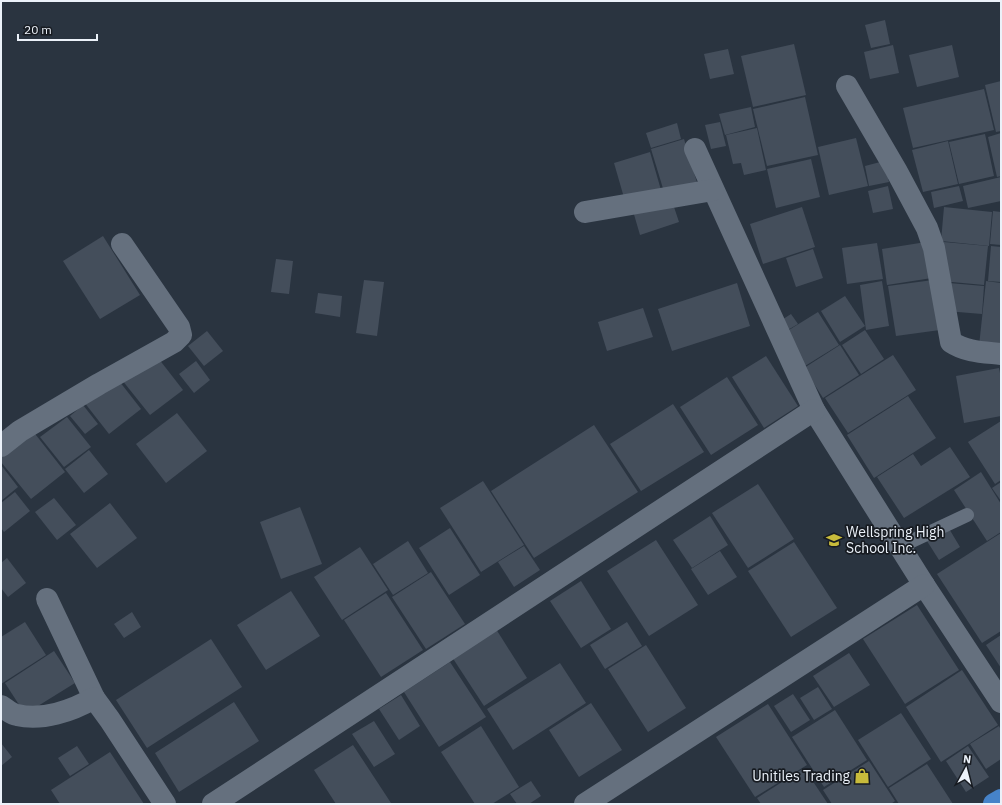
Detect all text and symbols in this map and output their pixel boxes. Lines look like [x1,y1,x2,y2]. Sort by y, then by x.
scale bar [18,16,97,42]
text: 20 m [24,22,52,37]
place label: Wellspring High School Inc. [846,523,944,557]
school or university icon: Wellspring High School Inc. [825,531,843,549]
north arrow [946,749,986,789]
text: N [962,752,972,767]
place label: Unitiles Trading [752,767,851,785]
shop icon: Unitiles Trading [853,767,871,785]

